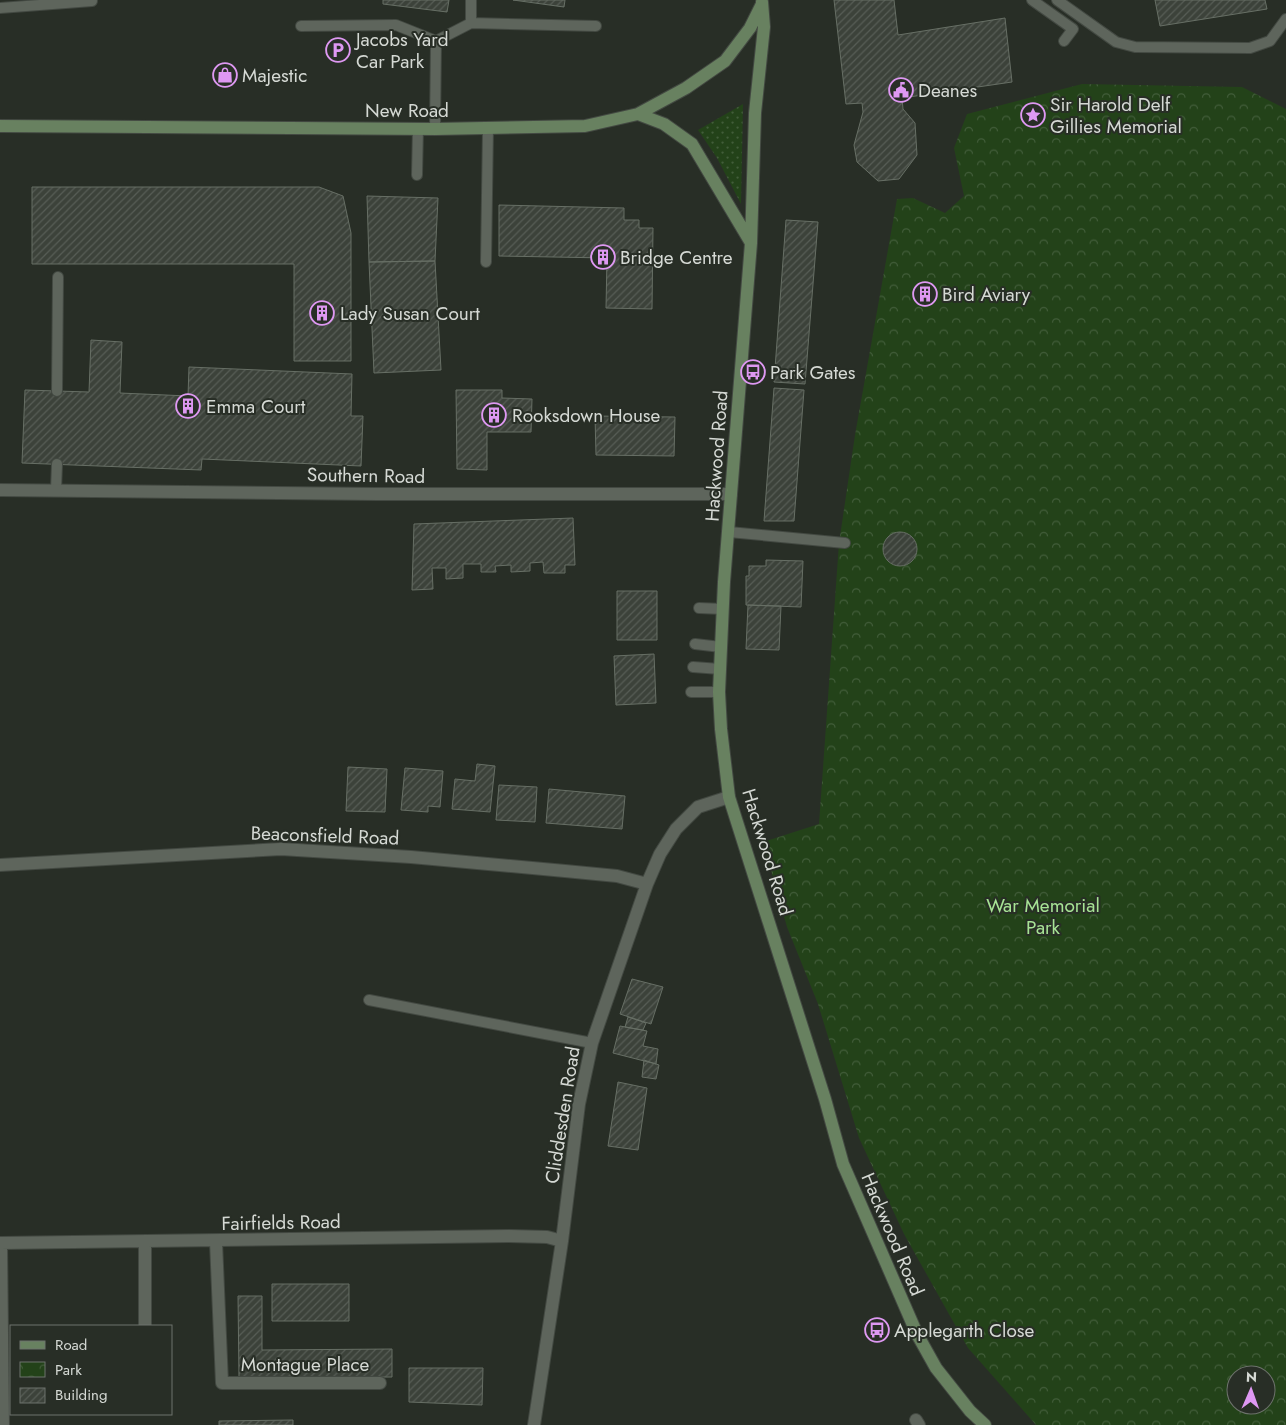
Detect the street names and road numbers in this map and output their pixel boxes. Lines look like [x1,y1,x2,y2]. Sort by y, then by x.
street label: New Road [365,97,449,124]
street label: Hackwood Road [698,390,735,522]
street label: Southern Road [307,461,425,490]
street label: Hackwood Road [735,785,800,919]
street label: Beaconsfield Road [250,819,400,852]
street label: Cliddesden Road [538,1044,587,1186]
street label: Hackwood Road [854,1168,931,1300]
street label: Fairfields Road [221,1208,341,1237]
street label: Montague Place [241,1351,369,1378]

